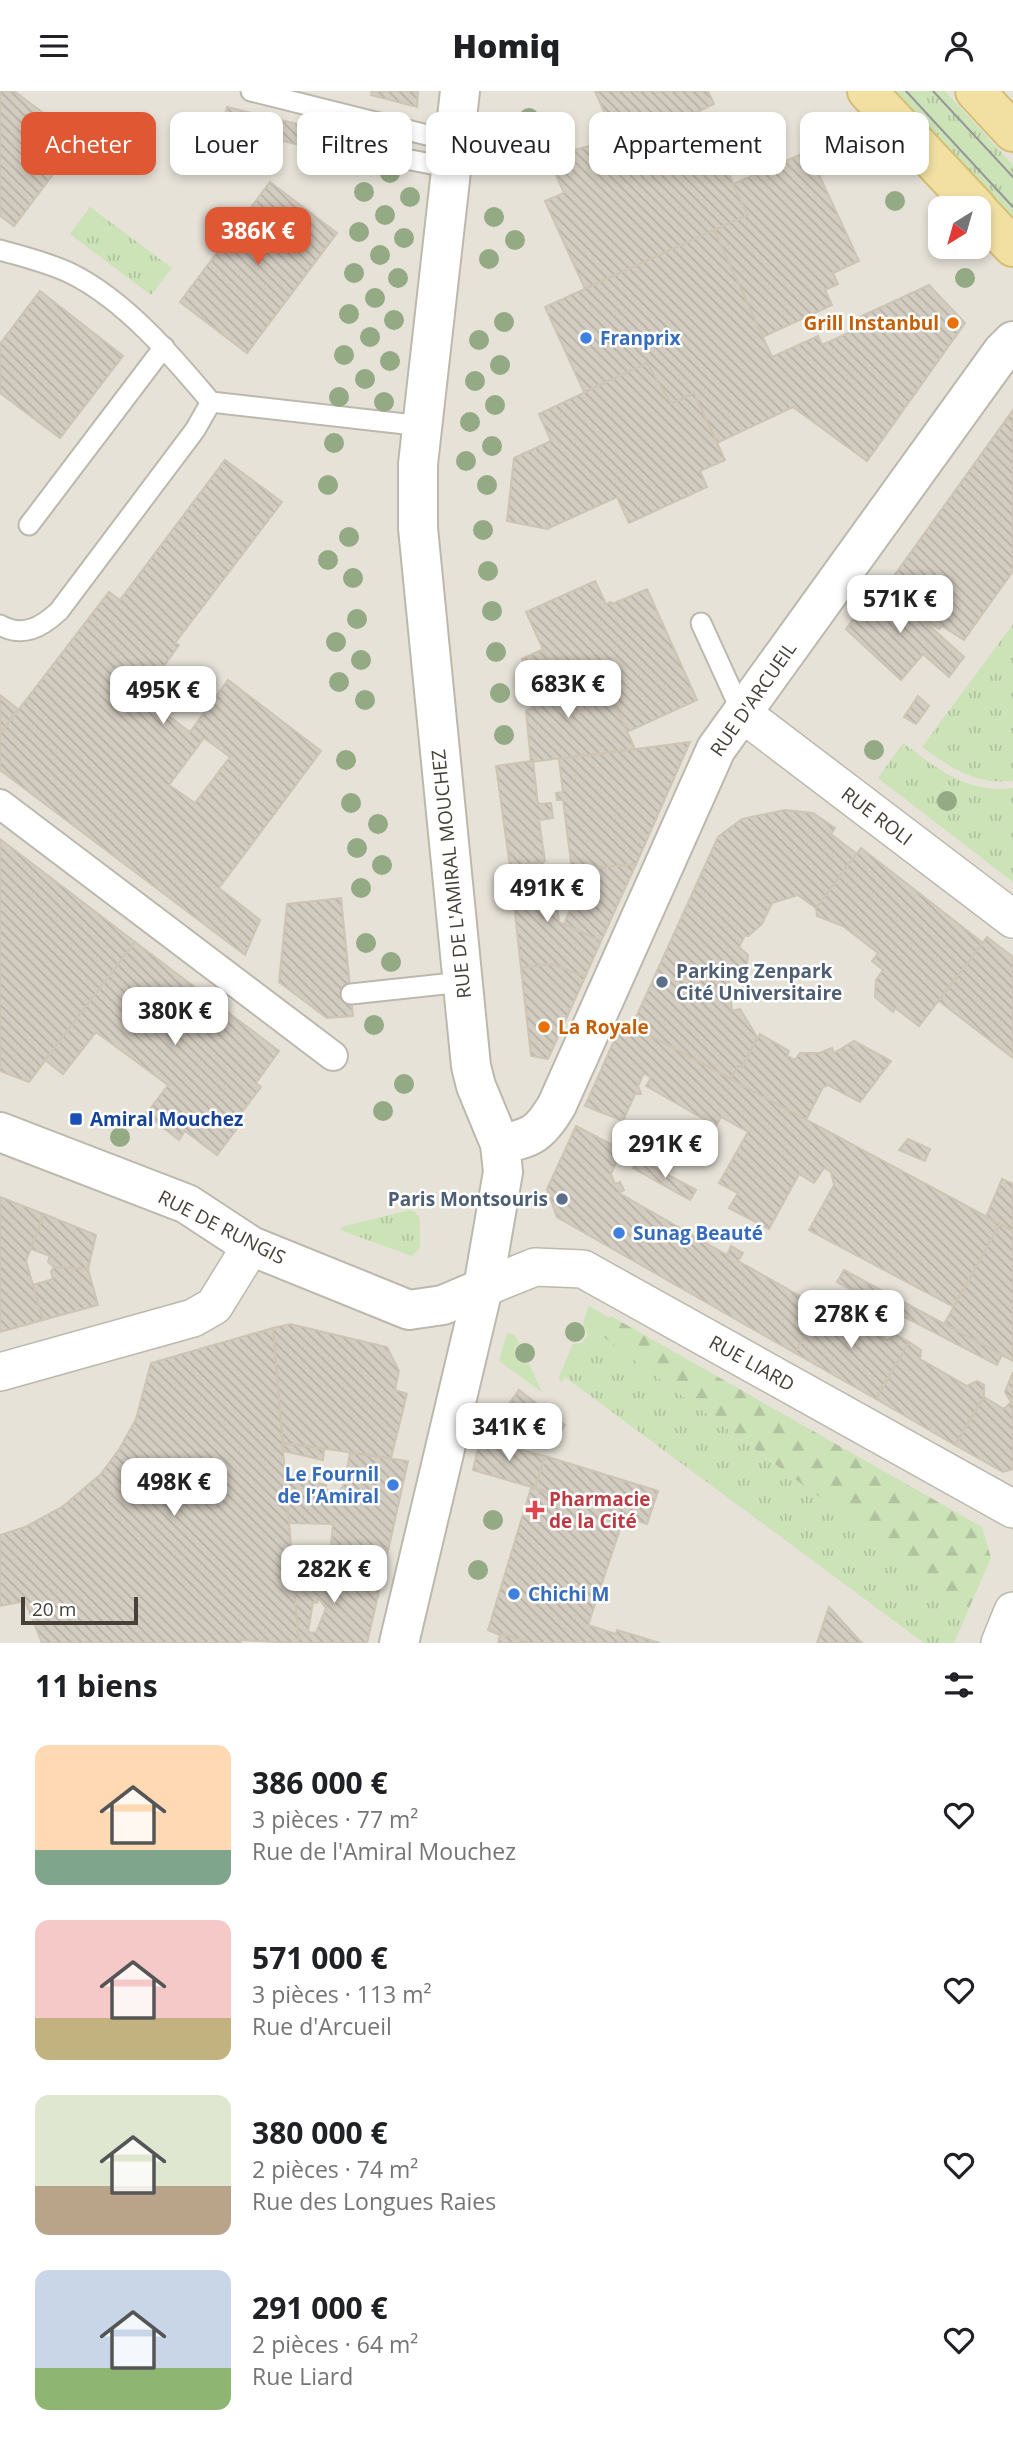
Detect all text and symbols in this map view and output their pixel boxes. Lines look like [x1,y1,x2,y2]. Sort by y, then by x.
text: Homiq [453,24,560,67]
icon: menu [35,27,73,65]
icon: person [940,27,978,65]
chip: Acheter [21,112,156,175]
chip: Louer [170,112,283,175]
chip: Filtres [297,112,412,175]
chip: Nouveau [426,112,575,175]
chip: Appartement [589,112,786,175]
chip: Maison [800,112,929,175]
north arrow [928,196,990,259]
map controls [928,196,991,259]
pin: 386K € [201,207,315,267]
text: 386K € [221,214,295,246]
place label: Grill Instanbul [804,310,939,336]
marker: Grill Instanbul [945,315,961,331]
place label: Franprix [600,325,680,351]
marker: Franprix [578,330,594,346]
pin: 571K € [843,575,957,635]
text: 571K € [863,582,937,614]
street label: RUE D'ARCUEIL [704,636,802,761]
pin: 683K € [511,661,625,720]
pin: 495K € [106,667,220,726]
text: 683K € [531,667,605,699]
text: 495K € [126,673,200,705]
street label: RUE DE L'AMIRAL MOUCHEZ [425,748,477,1000]
street label: RUE ROLI [836,781,918,851]
pin: 491K € [490,865,604,924]
text: 491K € [510,871,584,903]
place label: Parking Zenpark Cité Universitaire [676,958,842,1006]
marker: Parking Zenpark Cité Universitaire [654,974,670,990]
pin: 380K € [118,988,232,1047]
text: 380K € [138,994,212,1026]
place label: La Royale [558,1014,649,1040]
marker: La Royale [536,1019,552,1035]
place label: Amiral Mouchez [90,1106,243,1132]
marker: Amiral Mouchez [68,1111,84,1127]
pin: 291K € [608,1121,722,1180]
text: 291K € [628,1127,702,1159]
street label: RUE DE RUNGIS [154,1184,290,1270]
place label: Paris Montsouris [388,1186,548,1212]
marker: Paris Montsouris [554,1191,570,1207]
place label: Sunag Beauté [633,1220,763,1246]
marker: Sunag Beauté [611,1225,627,1241]
pin: 278K € [794,1291,908,1350]
text: 278K € [814,1297,888,1329]
street label: RUE LIARD [705,1329,799,1397]
pin: 341K € [452,1403,566,1463]
text: 341K € [472,1410,546,1442]
pin: 498K € [117,1459,231,1518]
place label: Le Fournil de l’Amiral [277,1461,379,1509]
text: 498K € [137,1465,211,1497]
marker: Le Fournil de l’Amiral [385,1477,401,1493]
place label: Pharmacie de la Cité [549,1486,650,1534]
marker: Pharmacie de la Cité [527,1502,543,1518]
pin: 282K € [277,1545,391,1605]
text: 282K € [297,1552,371,1584]
place label: Chichi M [528,1581,609,1607]
marker: Chichi M [506,1586,522,1602]
scale bar [21,1594,138,1626]
text: 20 m [32,1596,76,1622]
text: 11 biens [35,1665,158,1706]
icon: filters [940,1666,978,1704]
text: 386 000 € [252,1762,388,1803]
icon: home [91,1773,175,1857]
icon: heart [940,1796,978,1834]
text: 3 pièces · 77 m² [252,1803,418,1835]
text: Rue de l'Amiral Mouchez [252,1835,516,1867]
text: 571 000 € [252,1937,388,1978]
icon: home [91,1948,175,2032]
icon: heart [940,1971,978,2009]
text: 3 pièces · 113 m² [252,1978,432,2010]
text: Rue d'Arcueil [252,2010,392,2042]
text: 380 000 € [252,2112,388,2153]
icon: home [91,2123,175,2207]
icon: heart [940,2146,978,2184]
text: 2 pièces · 74 m² [252,2153,418,2185]
text: Rue des Longues Raies [252,2185,496,2217]
text: 291 000 € [252,2287,388,2328]
icon: home [91,2298,175,2382]
icon: heart [940,2321,978,2359]
text: 2 pièces · 64 m² [252,2328,418,2360]
text: Rue Liard [252,2360,353,2392]

